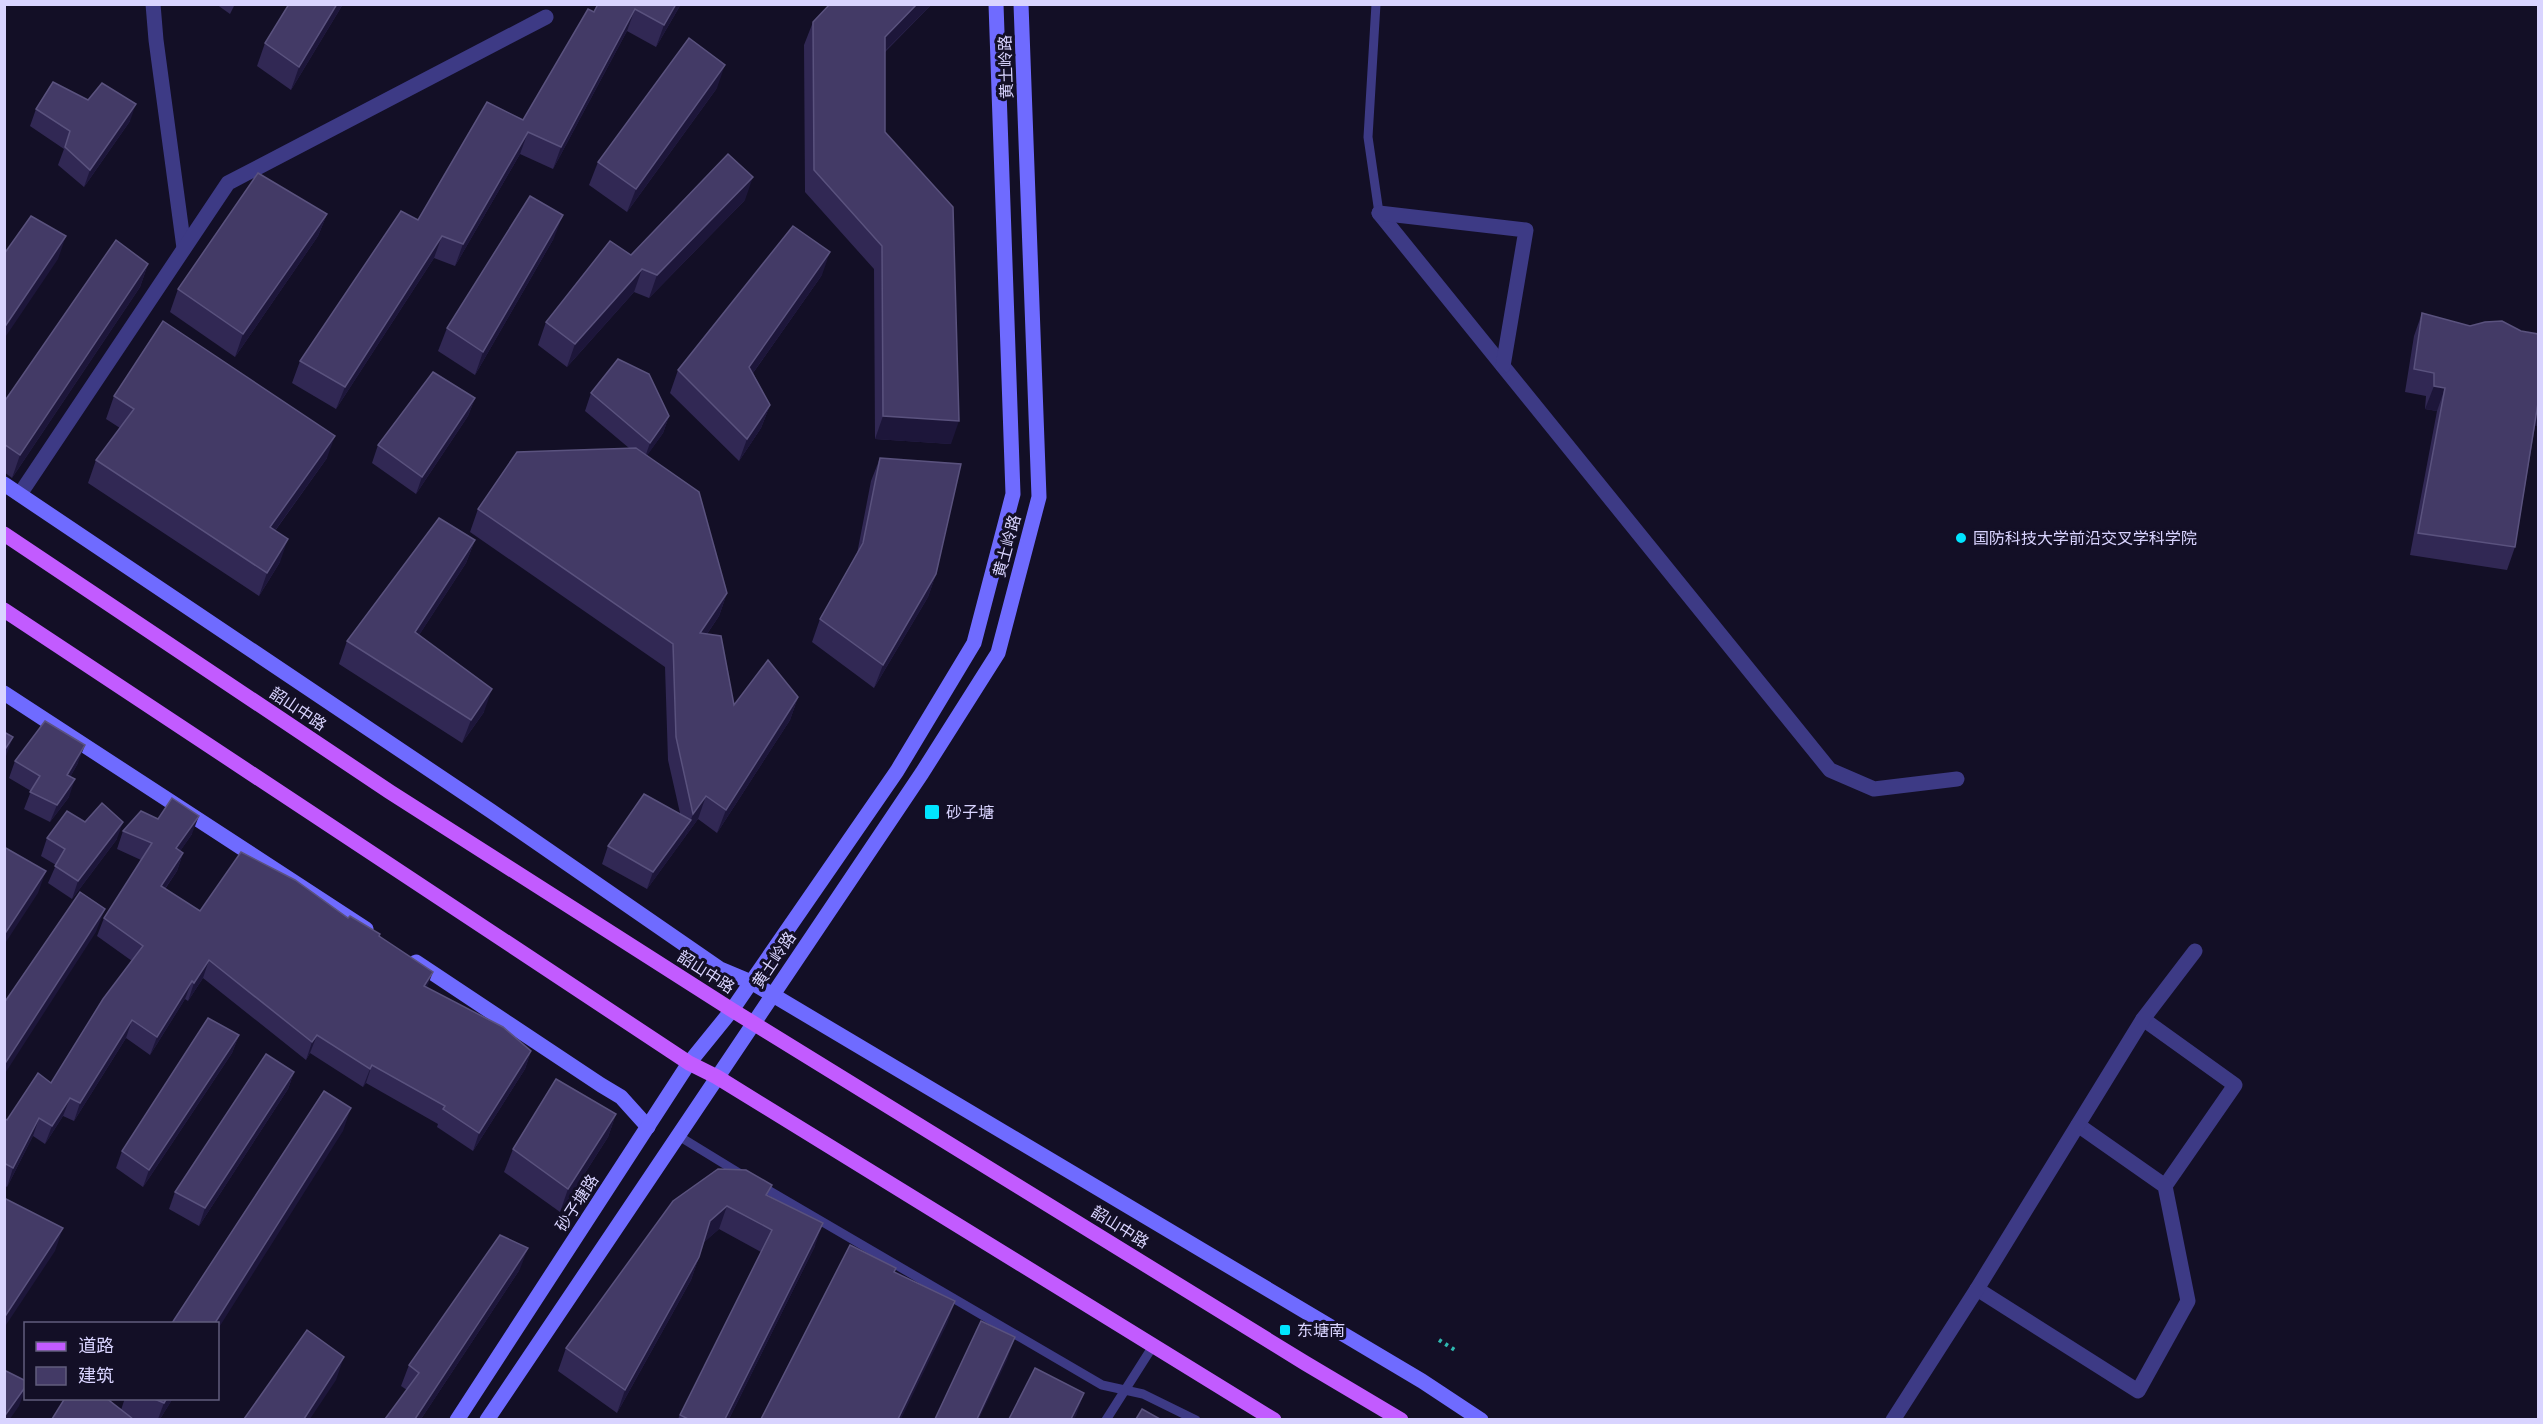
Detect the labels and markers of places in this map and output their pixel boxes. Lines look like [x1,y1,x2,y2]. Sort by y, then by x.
place label: 国防科技大学前沿交叉学科学院 [1973,529,2197,548]
marker: 国防科技大学前沿交叉学科学院 [1954,531,1968,545]
marker: 砂子塘 [923,803,941,821]
place label: 砂子塘 [946,803,994,822]
place label: 东塘南 [1297,1321,1345,1340]
marker: 东塘南 [1278,1323,1292,1337]

